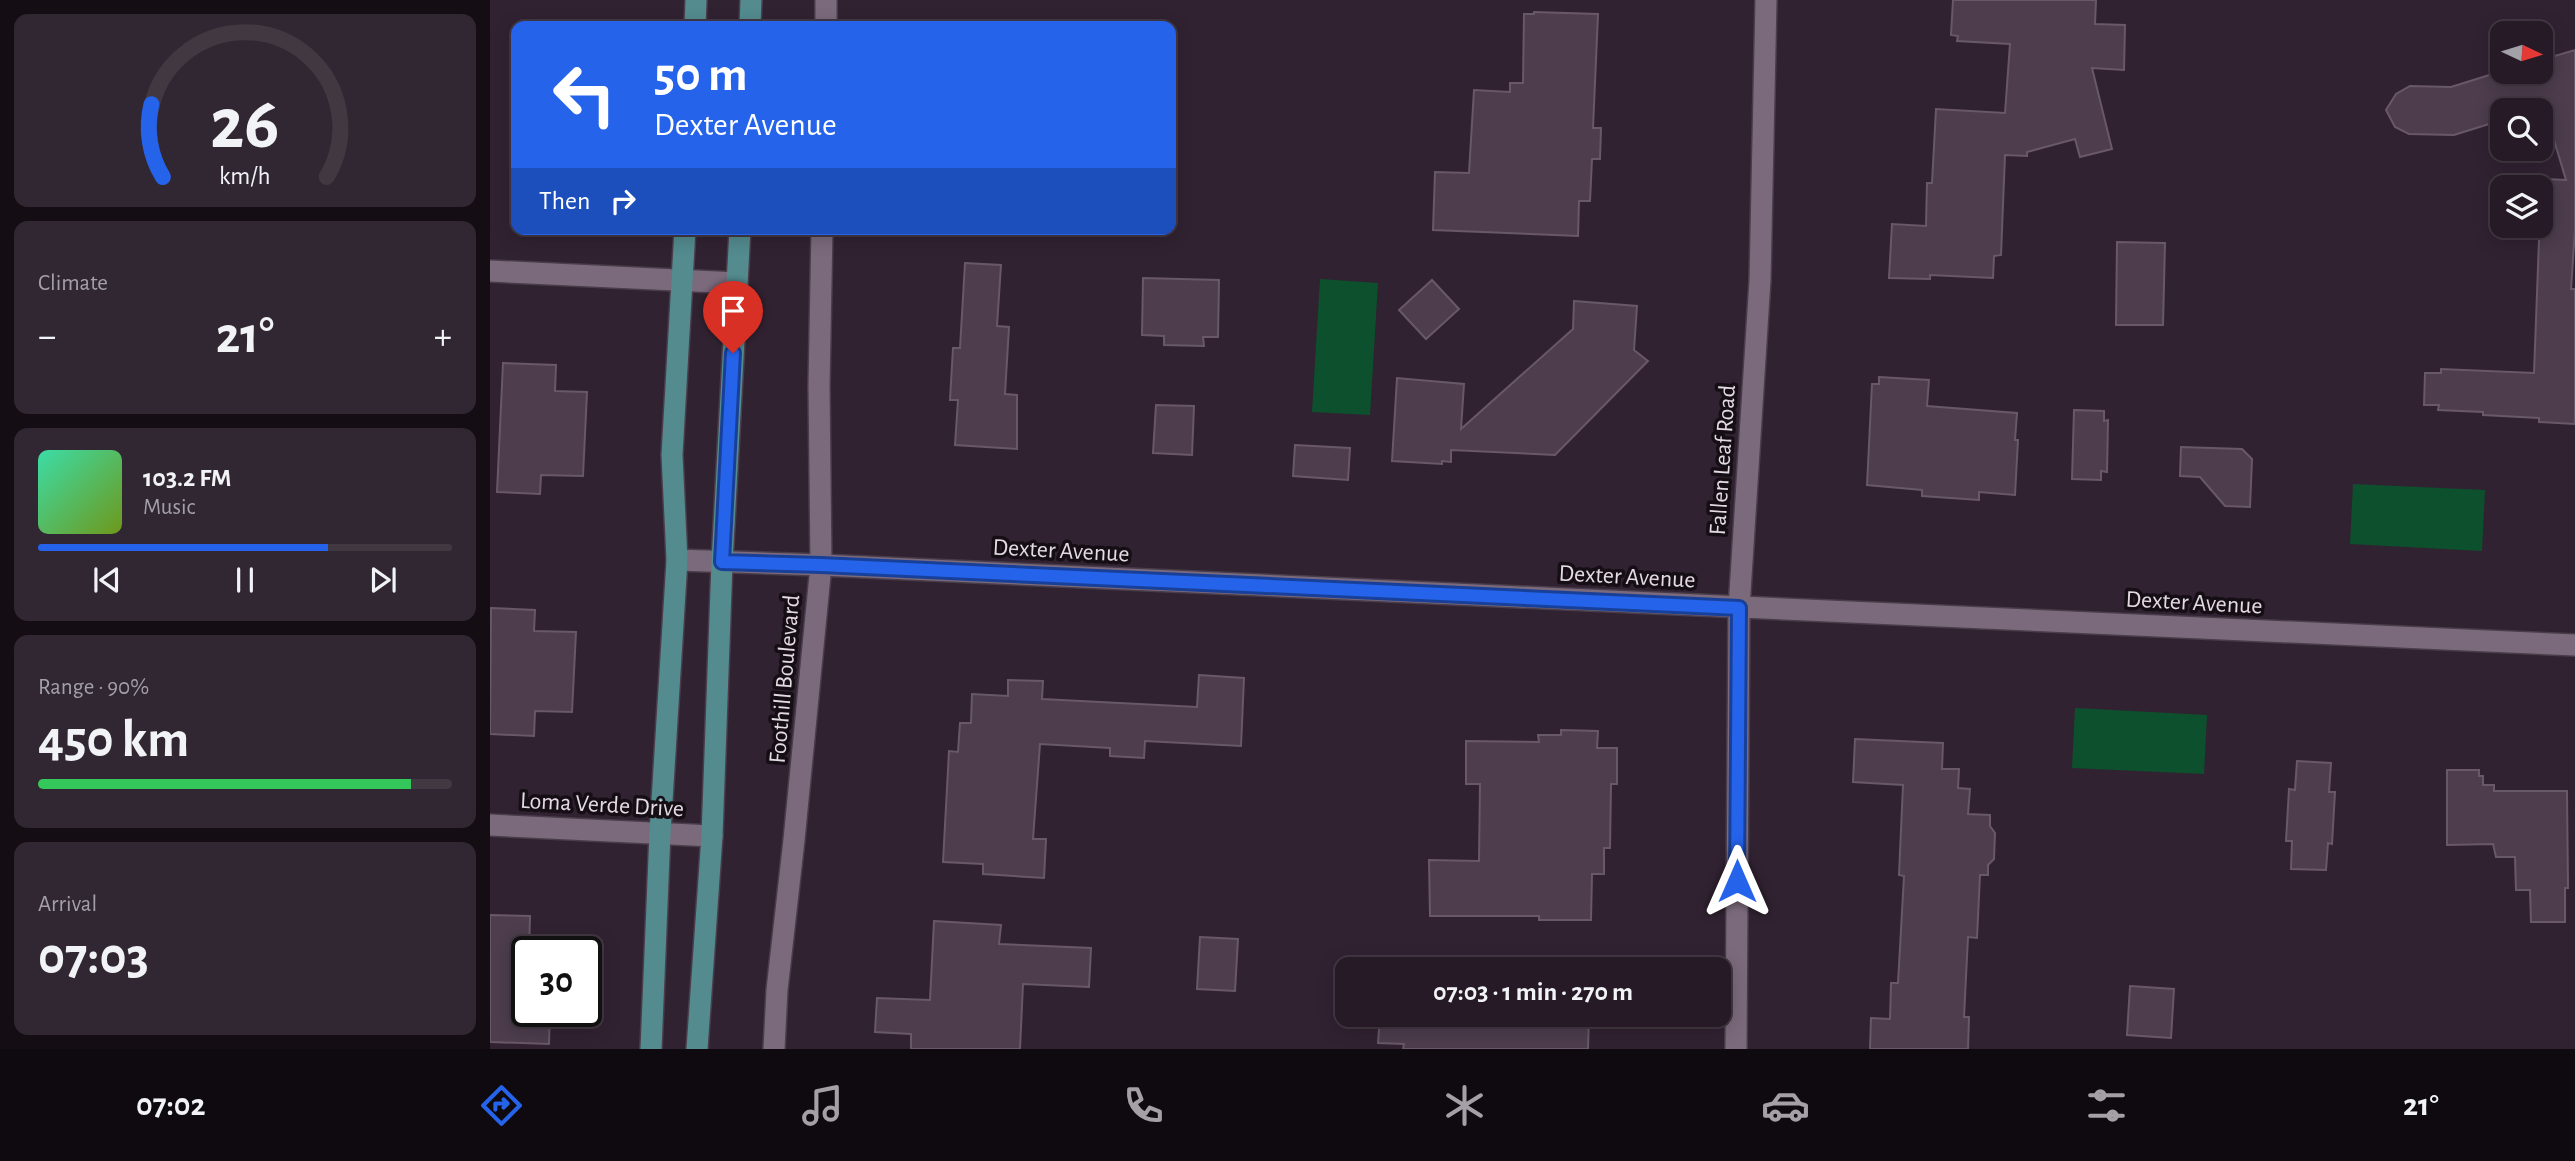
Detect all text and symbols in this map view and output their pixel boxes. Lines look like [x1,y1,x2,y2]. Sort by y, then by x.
north arrow [2490,21,2553,84]
map controls [2490,21,2553,238]
icon: left [539,49,630,140]
text: 50 m [654,51,748,100]
text: 26 [210,89,280,162]
button: search [2490,98,2553,161]
text: Dexter Avenue [654,109,837,141]
text: km/h [219,163,271,188]
button: layers [2490,175,2553,238]
icon: right [604,182,642,220]
text: Then [539,188,590,214]
text: Climate [38,272,108,295]
pin [703,281,763,353]
icon: arrive [714,292,752,330]
text: 21° [216,310,274,362]
text: − [38,318,56,356]
text: + [434,318,452,356]
street label: Fallen Leaf Road [1706,384,1740,536]
text: 103.2 FM [143,465,232,491]
text: Music [143,496,195,519]
street label: Dexter Avenue [992,535,1130,567]
icon: previous [88,561,126,599]
icon: pause [226,561,264,599]
icon: next [364,561,402,599]
street label: Dexter Avenue [1558,561,1696,593]
street label: Dexter Avenue [2125,587,2263,619]
street label: Foothill Boulevard [766,594,804,764]
text: Range · 90% [38,676,149,699]
text: 450 km [38,714,189,766]
street label: Loma Verde Drive [519,789,685,821]
position arrow [1700,844,1774,918]
text: Arrival [38,893,97,916]
text: 07:03 [38,931,149,983]
speed limit sign: 30 [511,936,602,1027]
text: 07:03 · 1 min · 270 m [1433,979,1633,1005]
icon: directions [477,1081,526,1130]
icon: music [798,1081,847,1130]
icon: phone [1119,1081,1168,1130]
icon: climate [1440,1081,1489,1130]
icon: car [1761,1081,1810,1130]
icon: filters [2082,1081,2131,1130]
text: 07:02 [136,1089,206,1121]
text: 21° [2403,1089,2439,1121]

